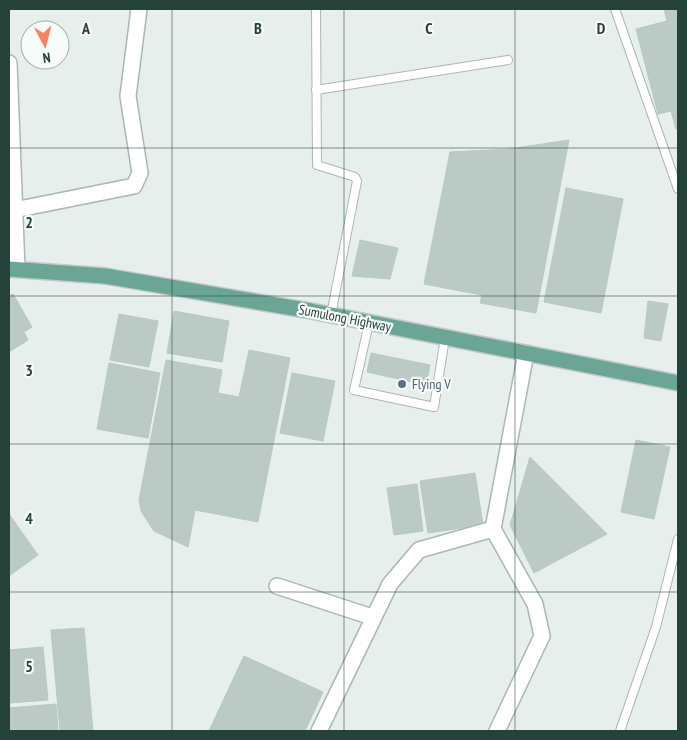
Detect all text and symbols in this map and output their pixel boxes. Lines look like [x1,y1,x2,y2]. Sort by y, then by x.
text: A [81,18,91,38]
text: B [254,18,262,38]
text: C [425,18,433,38]
text: D [597,18,606,38]
north arrow [20,20,70,70]
text: N [42,49,51,67]
text: 2 [25,212,33,232]
street label: Sumulong Highway [297,300,393,336]
text: 3 [25,360,33,380]
place label: Flying V [412,375,451,393]
marker: Flying V [396,378,408,390]
text: 4 [25,508,33,528]
text: 5 [25,656,33,676]

